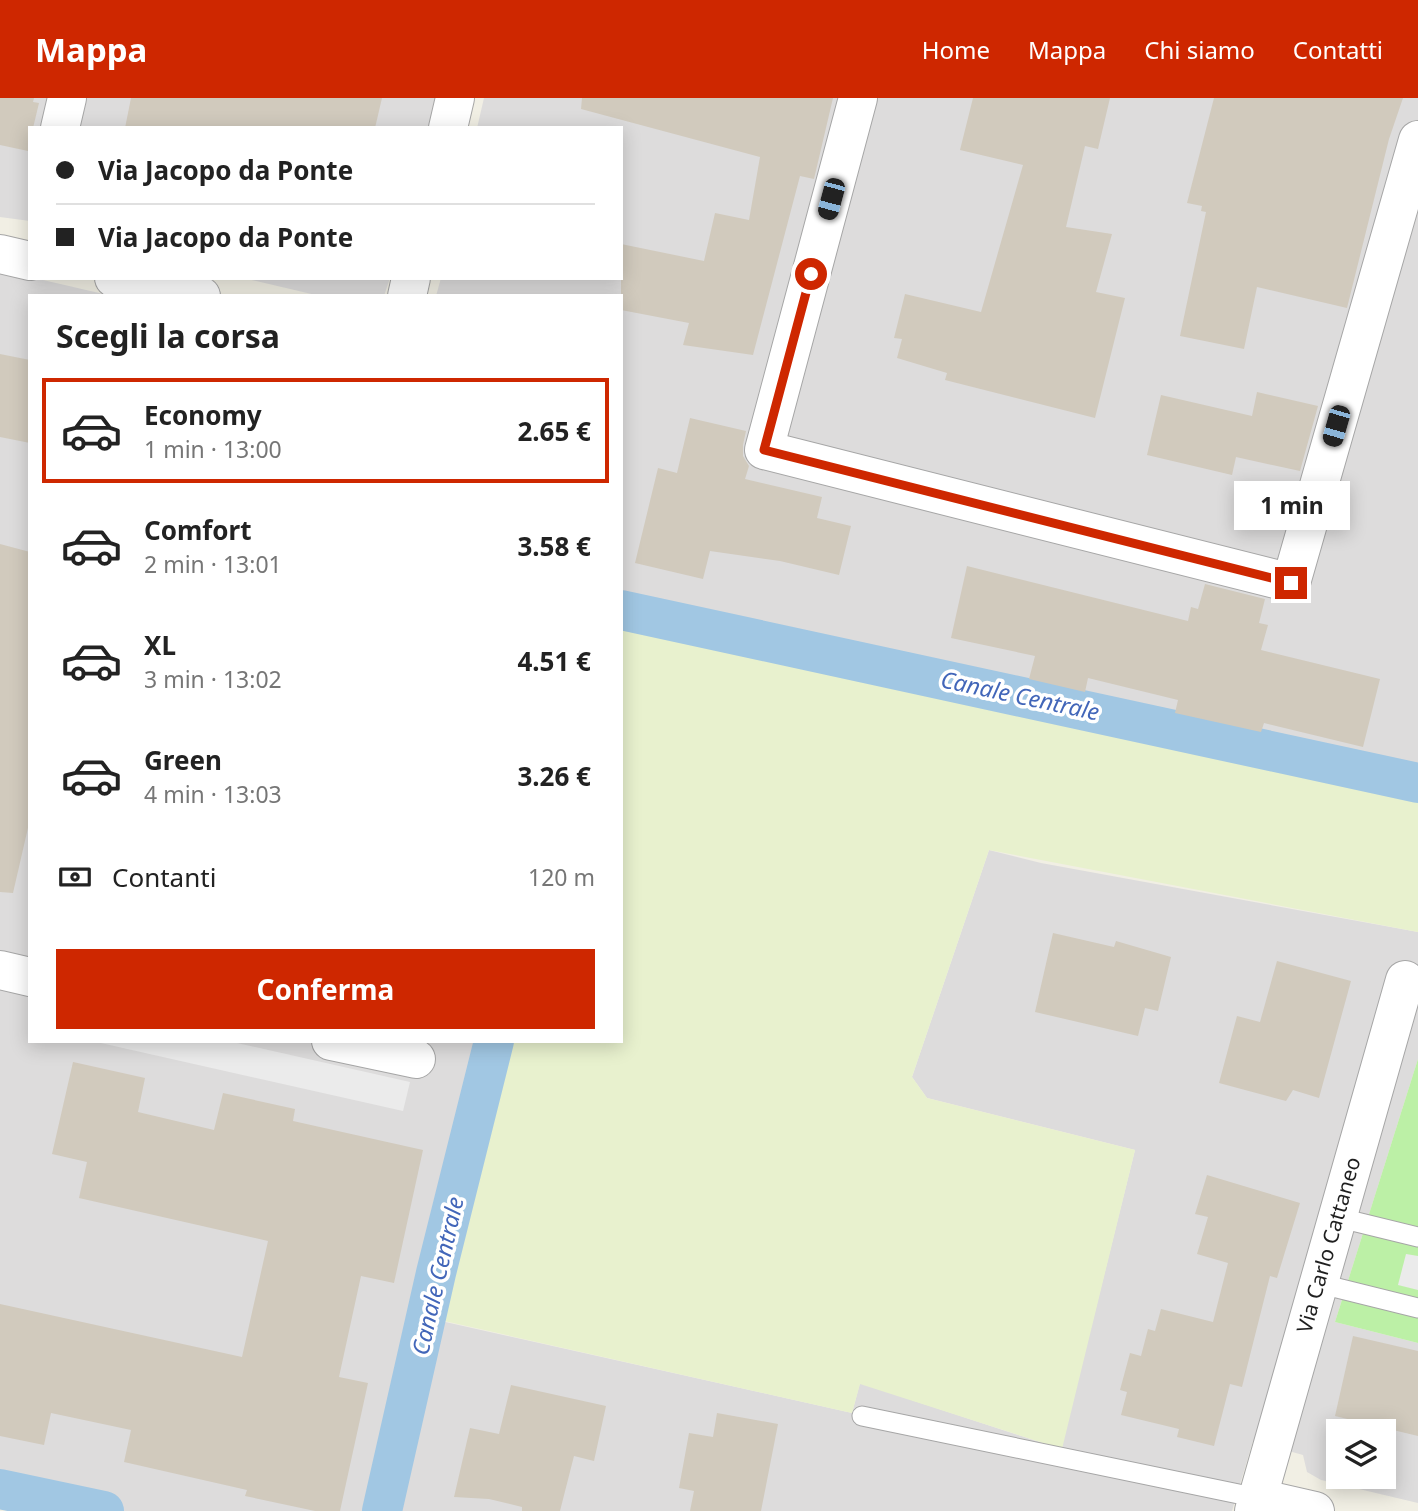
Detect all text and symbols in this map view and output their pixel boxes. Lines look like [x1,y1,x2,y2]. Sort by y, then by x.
text: Mappa [35,27,147,72]
text: Home [922,33,990,66]
text: Mappa [1028,33,1106,66]
text: Chi siamo [1144,33,1255,66]
text: Contatti [1293,33,1383,66]
text: Via Jacopo da Ponte [98,152,353,188]
car [816,176,847,222]
text: Via Jacopo da Ponte [98,219,353,255]
route start [795,258,827,290]
text: Scegli la corsa [56,314,280,357]
text: Economy [144,397,262,433]
icon: car [60,399,123,462]
car [1321,403,1352,449]
text: 2.65 € [517,413,591,449]
text: 1 min · 13:00 [144,433,282,465]
callout: 1 min [1233,482,1349,531]
text: 1 min [1260,489,1324,521]
text: Comfort [144,512,252,548]
icon: car [60,514,123,577]
text: 3.58 € [517,528,591,564]
text: 2 min · 13:01 [144,548,282,580]
route end [1275,567,1307,599]
text: XL [144,627,176,663]
icon: car [60,629,123,692]
text: 4.51 € [517,643,591,679]
text: 3 min · 13:02 [144,663,282,695]
water label: Canale Centrale [938,663,1102,727]
text: Green [144,742,222,778]
icon: car [60,744,123,807]
text: 3.26 € [517,758,591,794]
text: 4 min · 13:03 [144,778,282,810]
icon: cash [56,858,94,896]
text: Contanti [112,859,216,895]
text: 120 m [528,861,595,893]
button: Conferma [56,949,595,1029]
street label: Via Carlo Cattaneo [1289,1153,1367,1336]
water label: Canale Centrale [403,1194,471,1358]
map controls [1326,1419,1396,1489]
button: layers [1326,1419,1396,1489]

